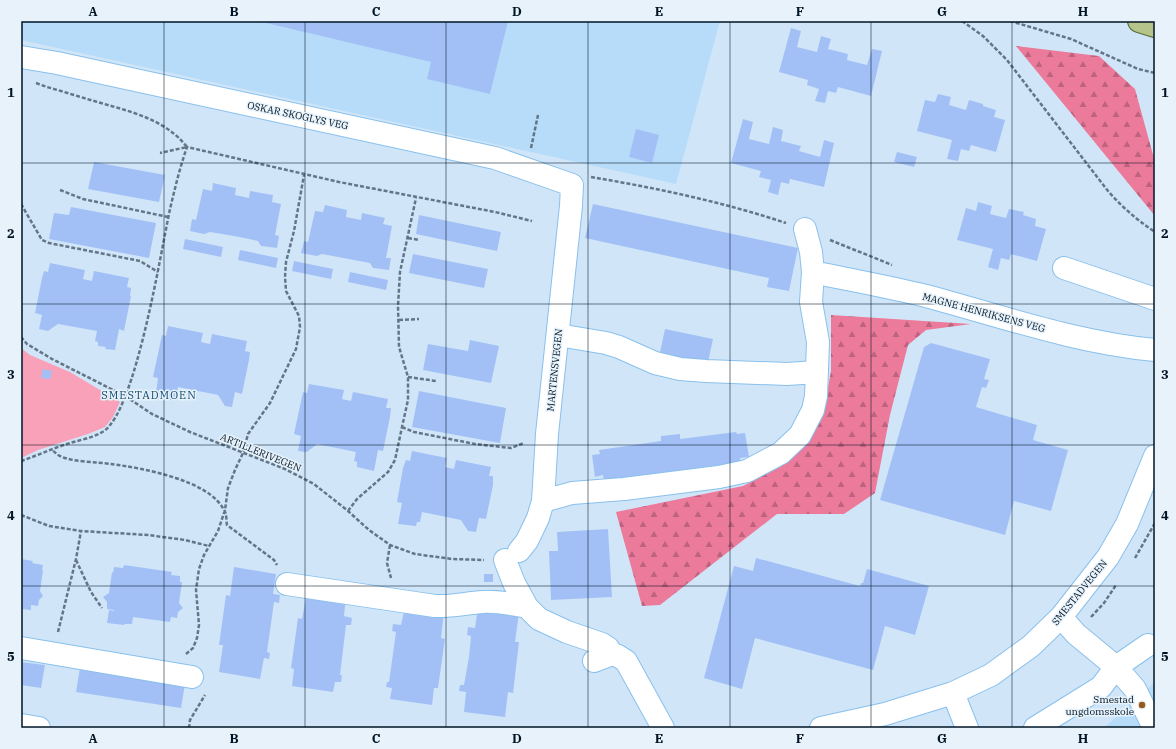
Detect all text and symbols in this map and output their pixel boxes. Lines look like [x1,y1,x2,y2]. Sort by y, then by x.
text: A [88,3,98,20]
text: B [229,3,239,20]
text: C [372,3,381,20]
text: D [512,3,522,20]
text: E [655,3,663,20]
text: F [796,3,804,20]
text: G [937,3,947,20]
text: H [1078,3,1089,20]
text: 1 [7,84,15,101]
text: 1 [1161,84,1169,101]
street label: OSKAR SKOGLYS VEG [246,98,350,133]
text: 2 [7,225,15,242]
text: 2 [1161,225,1169,242]
street label: MAGNE HENRIKSENS VEG [921,290,1047,335]
street label: MARTENSVEGEN [544,328,565,412]
text: 3 [7,366,15,383]
text: 3 [1161,366,1169,383]
district label: SMESTADMOEN [101,388,197,402]
street label: ARTILLERIVEGEN [218,430,303,475]
text: 4 [7,507,15,524]
text: 4 [1161,507,1169,524]
street label: SMESTADVEGEN [1049,557,1110,628]
text: 5 [7,648,15,665]
text: 5 [1161,648,1169,665]
place label: Smestad ungdomsskole [1065,693,1134,718]
marker: Smestad ungdomsskole [1137,700,1147,710]
text: A [88,730,98,747]
text: B [229,730,239,747]
text: C [372,730,381,747]
text: D [512,730,522,747]
text: E [655,730,663,747]
text: F [796,730,804,747]
text: G [937,730,947,747]
text: H [1078,730,1089,747]

